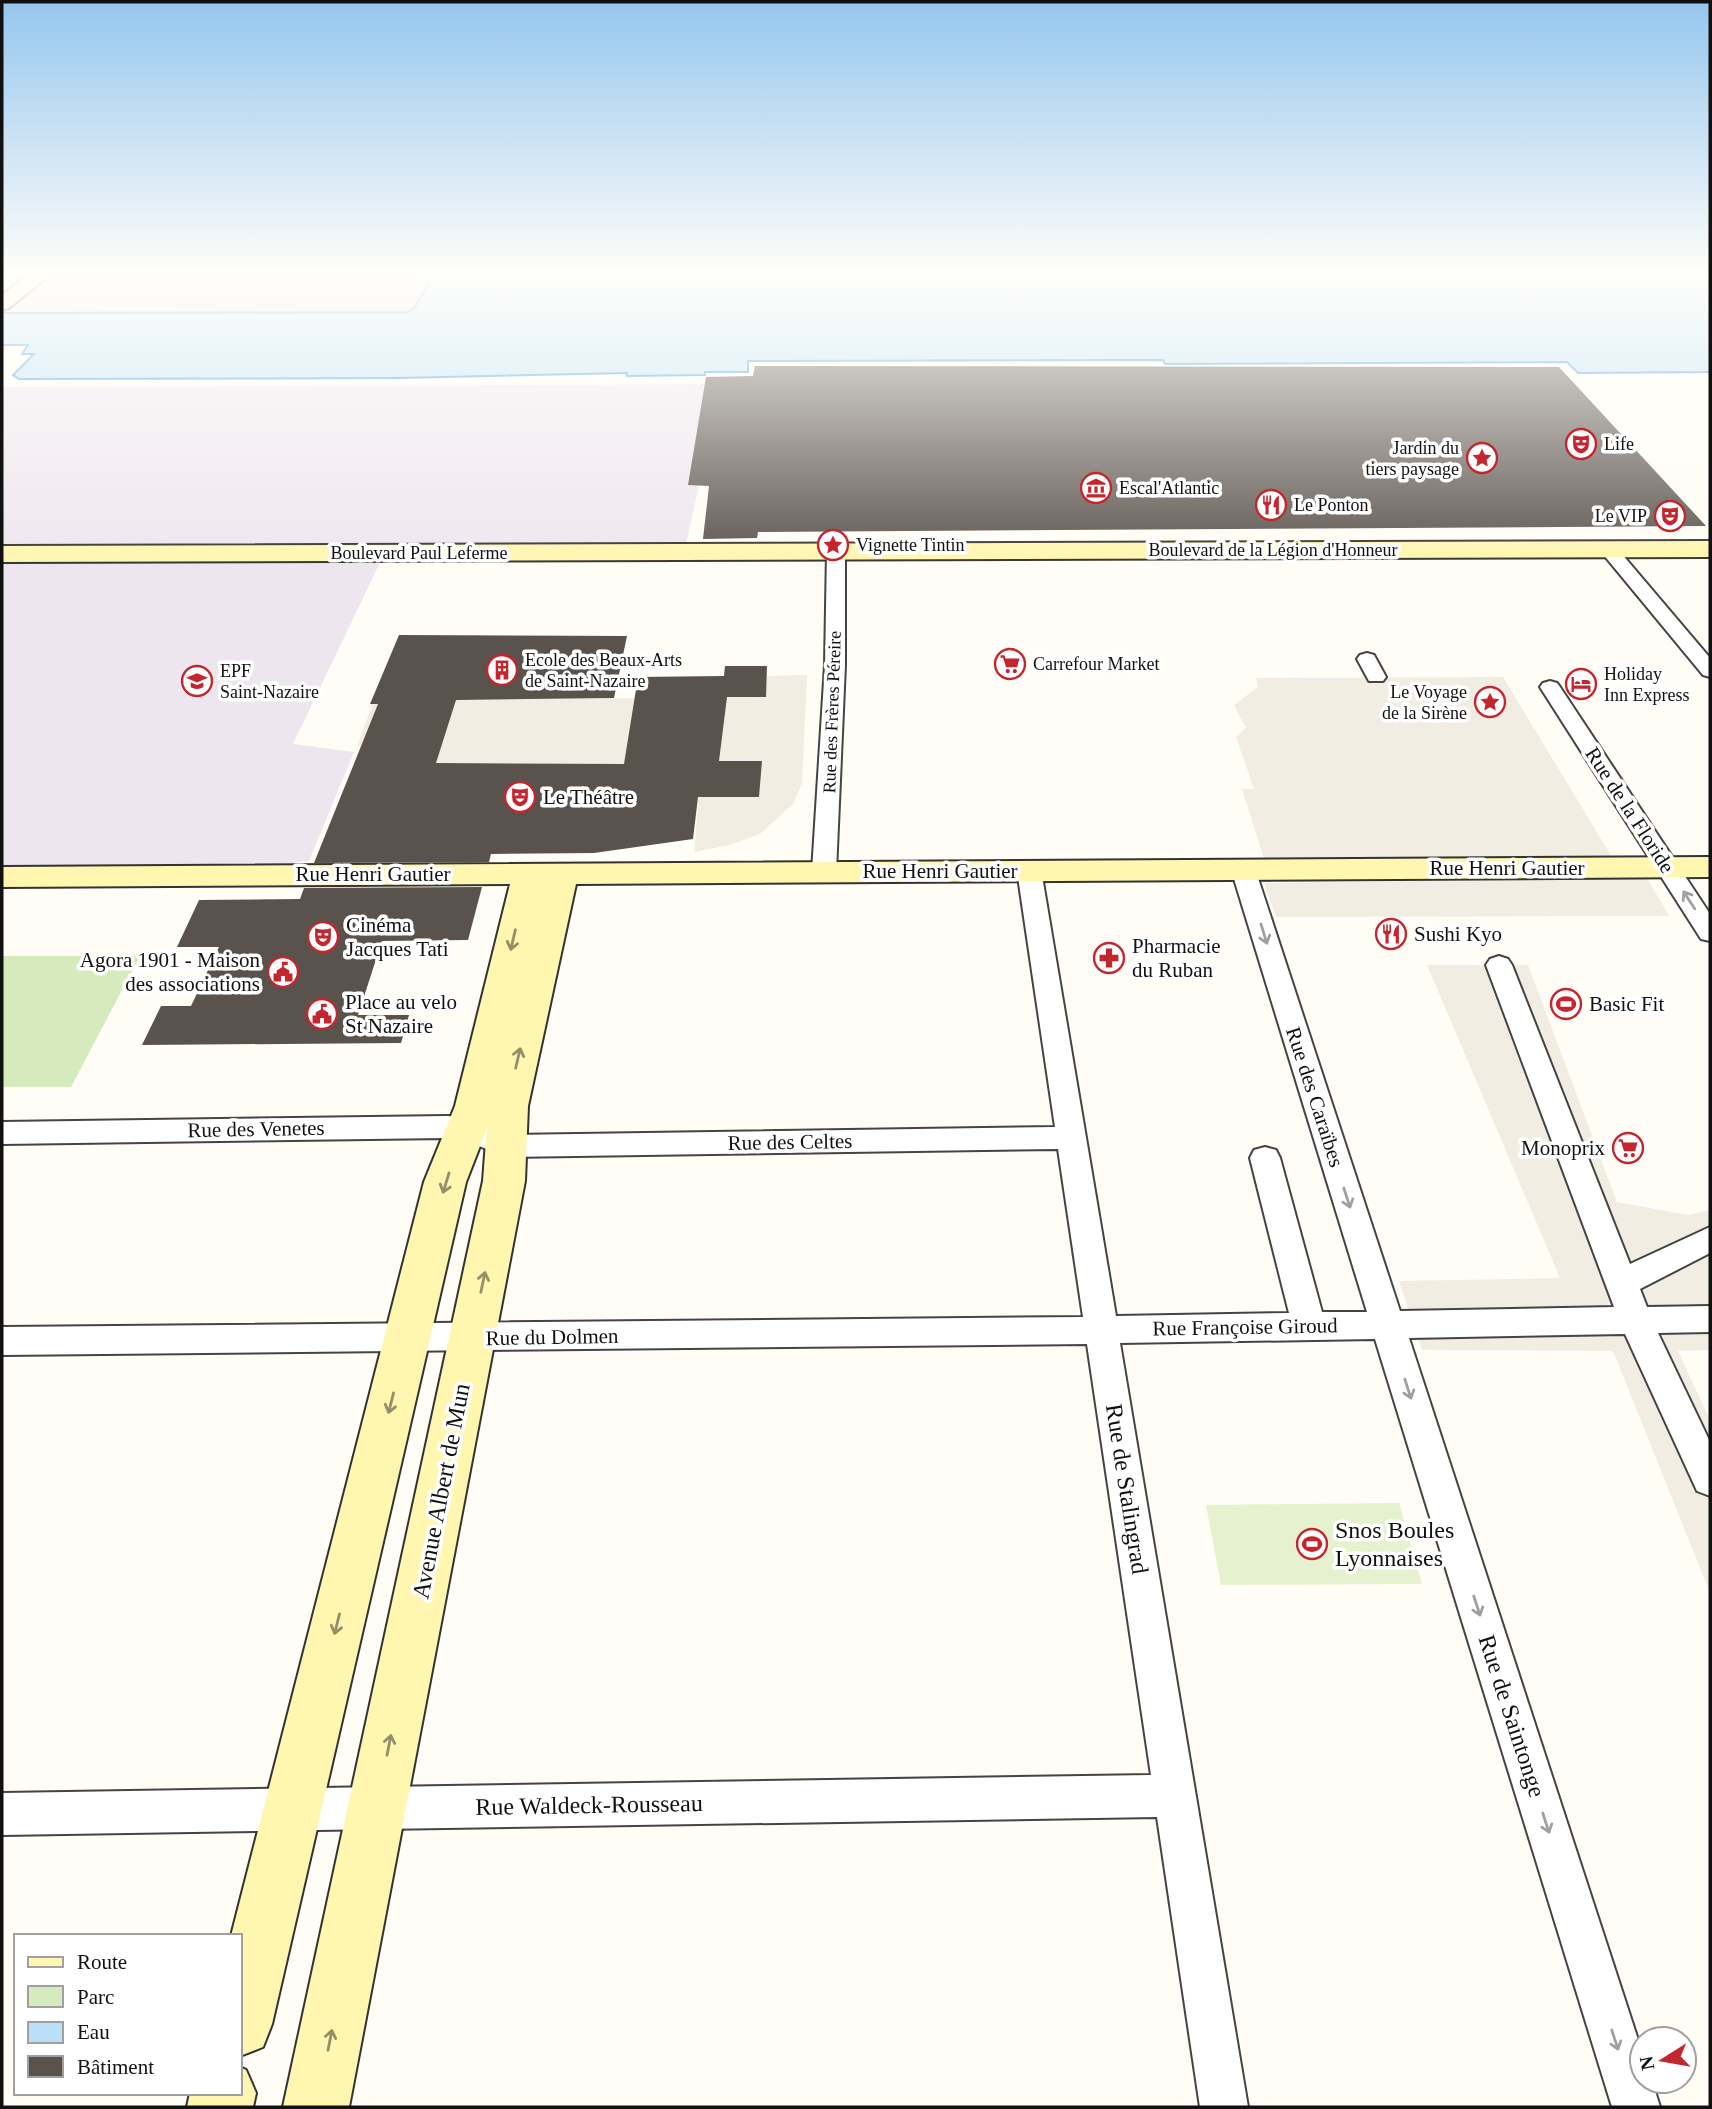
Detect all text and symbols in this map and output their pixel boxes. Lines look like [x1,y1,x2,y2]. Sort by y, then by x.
theatre icon: Life [1564,427,1598,461]
place label: Life [1604,434,1634,454]
place label: Jardin du tiers paysage [1366,438,1459,479]
place icon: Jardin du tiers paysage [1465,441,1499,475]
museum icon: Escal'Atlantic [1079,471,1113,505]
place label: Escal'Atlantic [1119,478,1219,498]
restaurant icon: Le Ponton [1254,488,1288,522]
place label: Le Ponton [1294,495,1369,515]
theatre icon: Le VIP [1653,499,1687,533]
place label: Le VIP [1595,506,1647,526]
place icon: Vignette Tintin [816,528,850,562]
place label: Vignette Tintin [856,535,964,555]
street label: Boulevard de la Légion d'Honneur [1148,540,1398,560]
street label: Boulevard Paul Leferme [331,543,507,563]
street label: Rue des Frères Péreire [819,630,845,794]
supermarket icon: Carrefour Market [993,647,1027,681]
place label: Ecole des Beaux-Arts de Saint-Nazaire [525,650,682,691]
building icon: Ecole des Beaux-Arts de Saint-Nazaire [485,653,519,687]
place label: Carrefour Market [1033,654,1159,674]
place label: EPF Saint-Nazaire [220,661,319,702]
school or university icon: EPF Saint-Nazaire [180,664,214,698]
place label: Holiday Inn Express [1604,664,1689,705]
hotel icon: Holiday Inn Express [1564,667,1598,701]
place label: Le Voyage de la Sirène [1382,682,1467,723]
place icon: Le Voyage de la Sirène [1473,685,1507,719]
street label: Rue de la Floride [1580,743,1680,877]
theatre icon: Le Théâtre [503,780,537,814]
place label: Le Théâtre [543,785,634,809]
street label: Rue Henri Gautier [1429,856,1585,880]
street label: Rue Henri Gautier [862,859,1018,883]
street label: Rue Henri Gautier [295,862,451,886]
one-way arrow [1681,891,1696,910]
place label: Cinéma Jacques Tati [346,913,449,961]
restaurant icon: Sushi Kyo [1374,917,1408,951]
theatre icon: Cinéma Jacques Tati [306,920,340,954]
place label: Sushi Kyo [1414,922,1502,946]
one-way arrow [1258,923,1271,945]
one-way arrow [506,928,519,951]
place label: Pharmacie du Ruban [1132,934,1221,982]
pharmacy icon: Pharmacie du Ruban [1092,941,1126,975]
place label: Agora 1901 - Maison des associations [80,948,260,996]
public building icon: Agora 1901 - Maison des associations [266,955,300,989]
sports icon: Basic Fit [1549,987,1583,1021]
place label: Place au velo St Nazaire [345,990,457,1038]
place label: Basic Fit [1589,992,1664,1016]
public building icon: Place au velo St Nazaire [305,997,339,1031]
street label: Rue des Caraïbes [1281,1024,1349,1170]
one-way arrow [512,1047,526,1070]
street label: Rue des Venetes [187,1116,325,1142]
street label: Rue des Celtes [727,1129,853,1155]
supermarket icon: Monoprix [1611,1131,1645,1165]
place label: Monoprix [1521,1136,1606,1160]
one-way arrow [438,1171,451,1193]
one-way arrow [1342,1186,1355,1208]
one-way arrow [476,1271,490,1294]
street label: Rue Françoise Giroud [1152,1313,1338,1341]
street label: Rue du Dolmen [485,1324,619,1350]
one-way arrow [1403,1378,1415,1400]
street label: Avenue Albert de Mun [407,1381,475,1601]
one-way arrow [384,1391,397,1414]
street label: Rue de Stalingrad [1101,1402,1153,1576]
place label: Snos Boules Lyonnaises [1335,1517,1454,1571]
sports icon: Snos Boules Lyonnaises [1295,1527,1329,1561]
one-way arrow [1472,1595,1484,1617]
one-way arrow [330,1612,343,1635]
street label: Rue de Saintonge [1473,1631,1551,1801]
one-way arrow [383,1734,397,1757]
street label: Rue Waldeck-Rousseau [475,1790,703,1820]
one-way arrow [1540,1812,1553,1834]
legend [14,1934,242,2095]
text: Route [77,1950,127,1974]
text: Parc [77,1985,114,2009]
text: Eau [77,2020,110,2044]
north arrow [1628,2025,1698,2095]
one-way arrow [1610,2028,1622,2050]
one-way arrow [323,2029,337,2052]
text: N [1635,2054,1658,2072]
text: Bâtiment [77,2055,154,2079]

